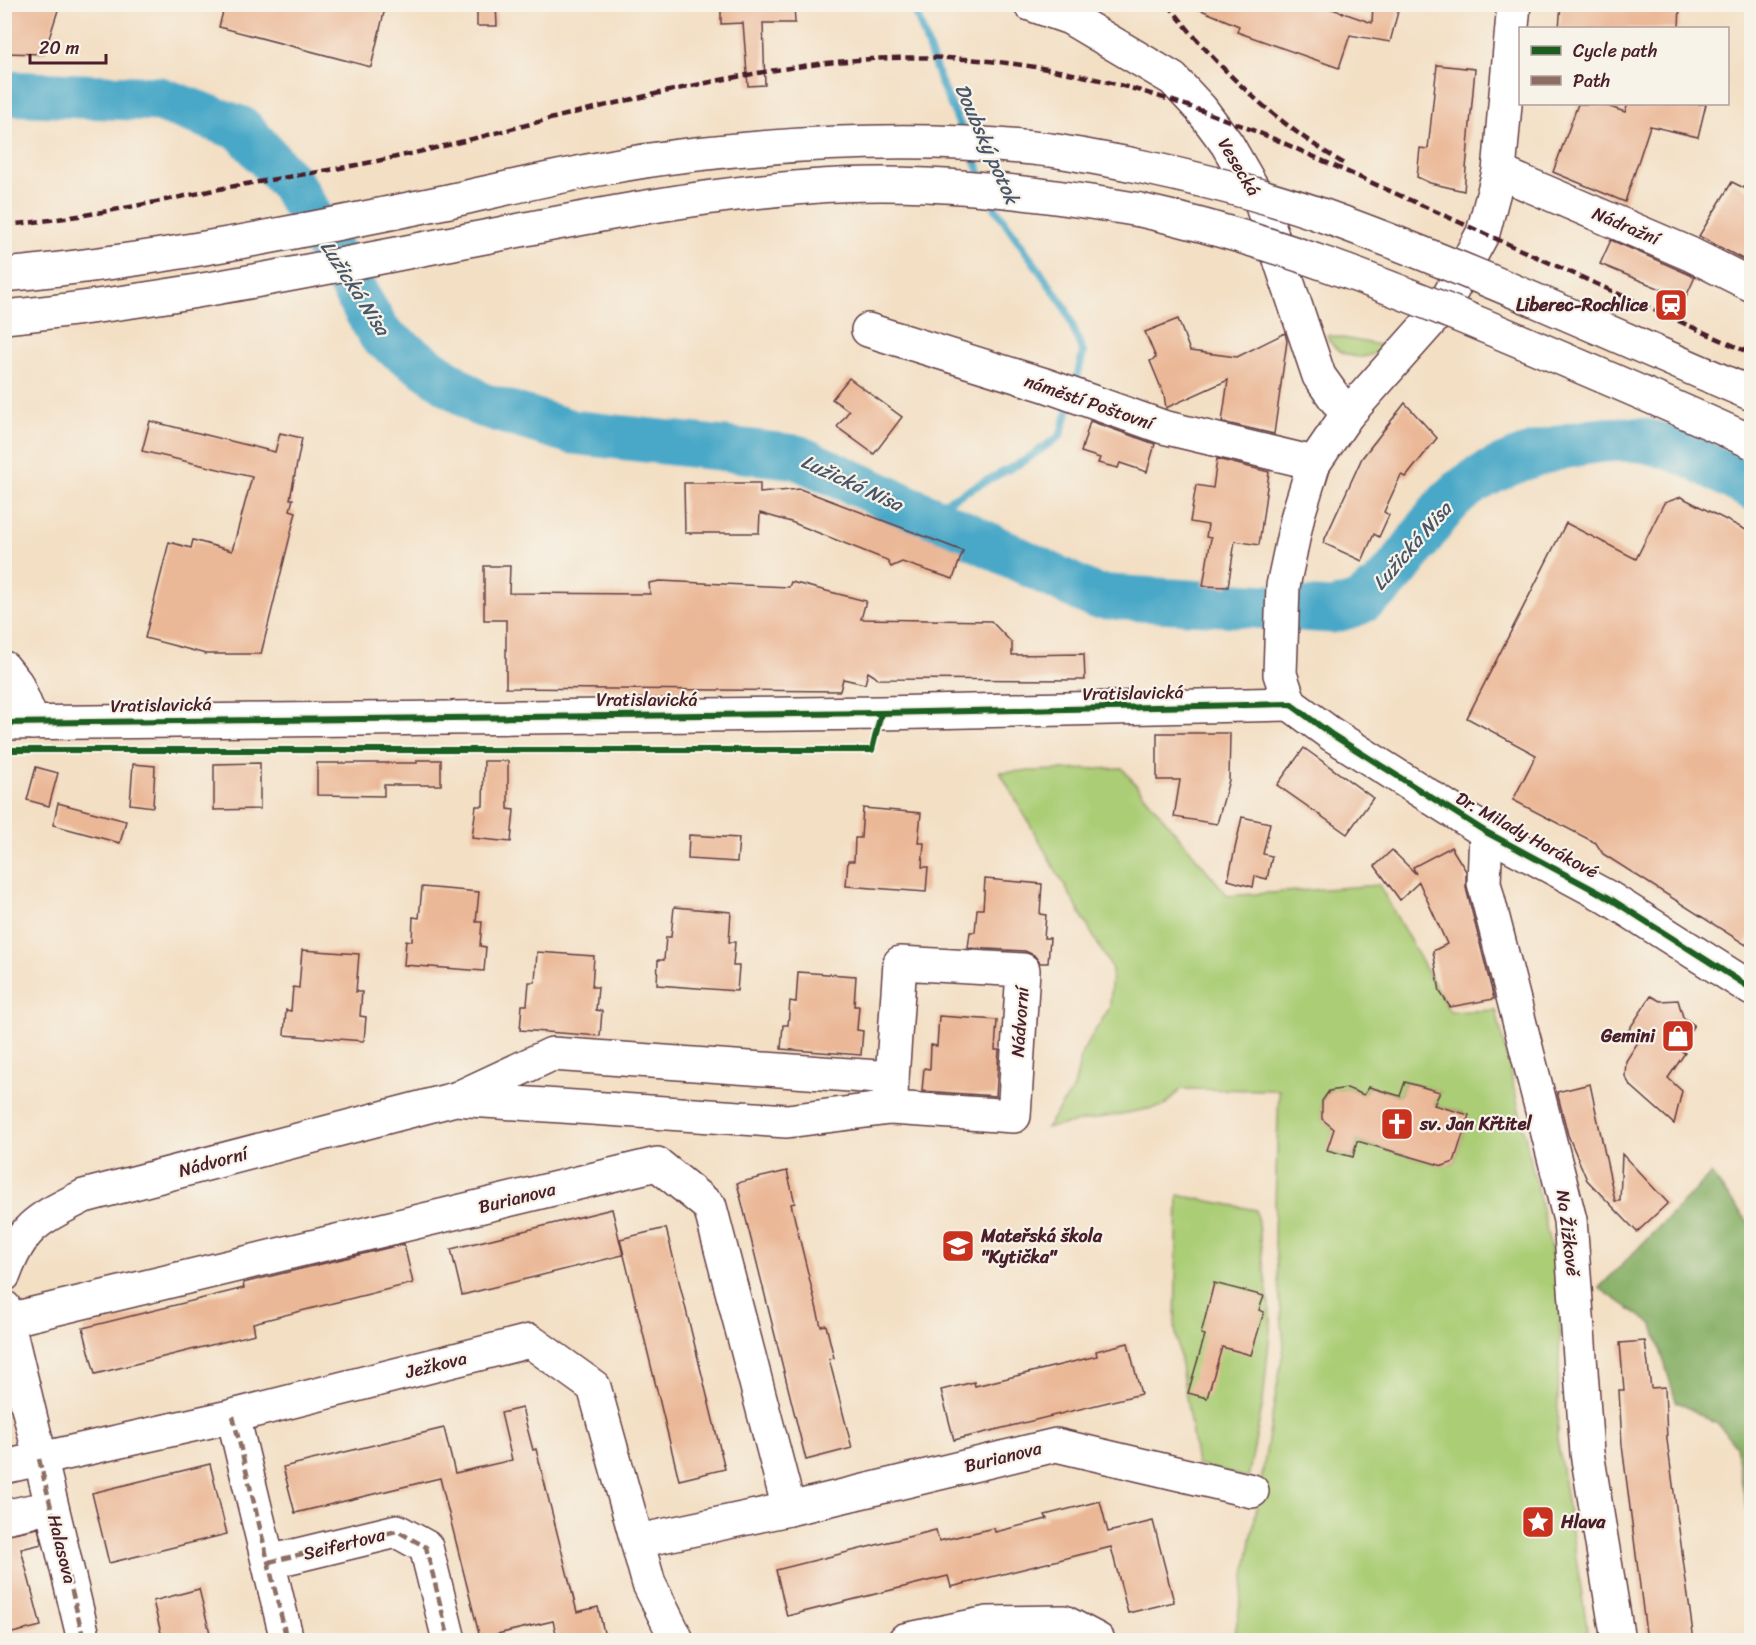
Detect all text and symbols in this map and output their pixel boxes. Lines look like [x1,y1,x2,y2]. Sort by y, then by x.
scale bar [30,27,106,65]
legend [1519,27,1729,105]
text: 20 m [39,32,79,64]
text: Cycle path [1573,35,1657,67]
text: Path [1573,65,1610,97]
water label: Doubský potok [945,78,1030,212]
street label: Vesecká [1209,131,1269,203]
street label: Nádražní [1587,197,1667,255]
water label: Lužická Nisa [311,233,400,345]
station icon: Liberec-Rochlice [1653,287,1689,323]
place label: Liberec-Rochlice [1516,289,1648,321]
street label: náměstí Poštovní [1020,365,1160,440]
water label: Lužická Nisa [795,444,910,523]
water label: Lužická Nisa [1363,492,1462,598]
street label: Vratislavická [1082,676,1184,710]
street label: Vratislavická [596,684,698,716]
street label: Vratislavická [110,688,212,722]
street label: Dr. Milady Horákové [1450,782,1604,888]
street label: Nádvorní [1002,984,1039,1058]
shop icon: Gemini [1660,1018,1696,1054]
place label: Gemini [1600,1020,1656,1052]
church icon: sv. Jan Křtitel [1379,1106,1415,1142]
place label: sv. Jan Křtitel [1419,1108,1532,1140]
street label: Nádvorní [175,1137,253,1187]
street label: Burianova [475,1173,560,1223]
street label: Na Žižkově [1547,1188,1589,1280]
place label: Mateřská škola "Kytička" [980,1220,1103,1273]
school or university icon: Mateřská škola "Kytička" [940,1228,976,1264]
street label: Ježkova [401,1342,470,1388]
street label: Burianova [961,1432,1046,1482]
place icon: Hlava [1520,1504,1556,1540]
place label: Hlava [1560,1506,1606,1538]
street label: Halasova [38,1511,86,1587]
street label: Seifertova [300,1518,389,1570]

